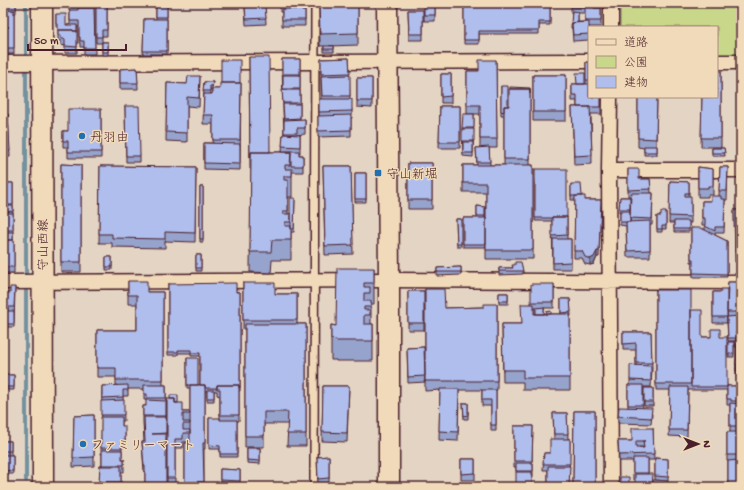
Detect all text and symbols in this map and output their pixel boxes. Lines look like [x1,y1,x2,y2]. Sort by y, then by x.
scale bar [28,26,126,52]
legend [588,26,718,98]
text: 50 m [34,35,59,49]
text: 道路 [624,36,648,51]
text: 公園 [624,56,648,71]
text: 建物 [624,76,648,91]
marker: 丹羽由 [77,131,87,141]
place label: 丹羽由 [90,131,129,146]
place label: 守山新堀 [386,167,438,183]
marker: 守山新堀 [373,168,383,178]
street label: 守山西線 [37,218,52,271]
north arrow [678,424,718,464]
marker: ファミリーマート [78,439,88,449]
place label: ファミリーマート [91,439,195,454]
text: N [700,440,712,448]

